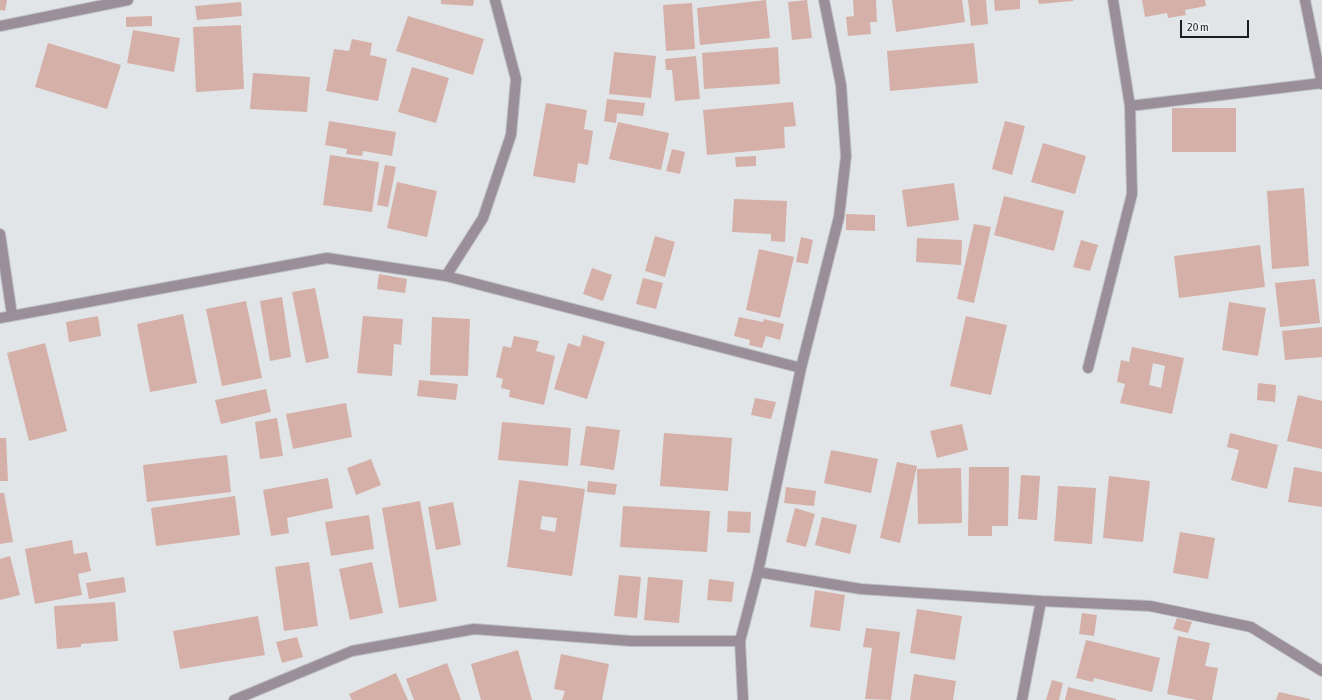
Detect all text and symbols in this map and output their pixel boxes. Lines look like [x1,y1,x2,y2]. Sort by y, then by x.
scale bar [1182,12,1251,38]
text: 20 m [1187,20,1209,34]

